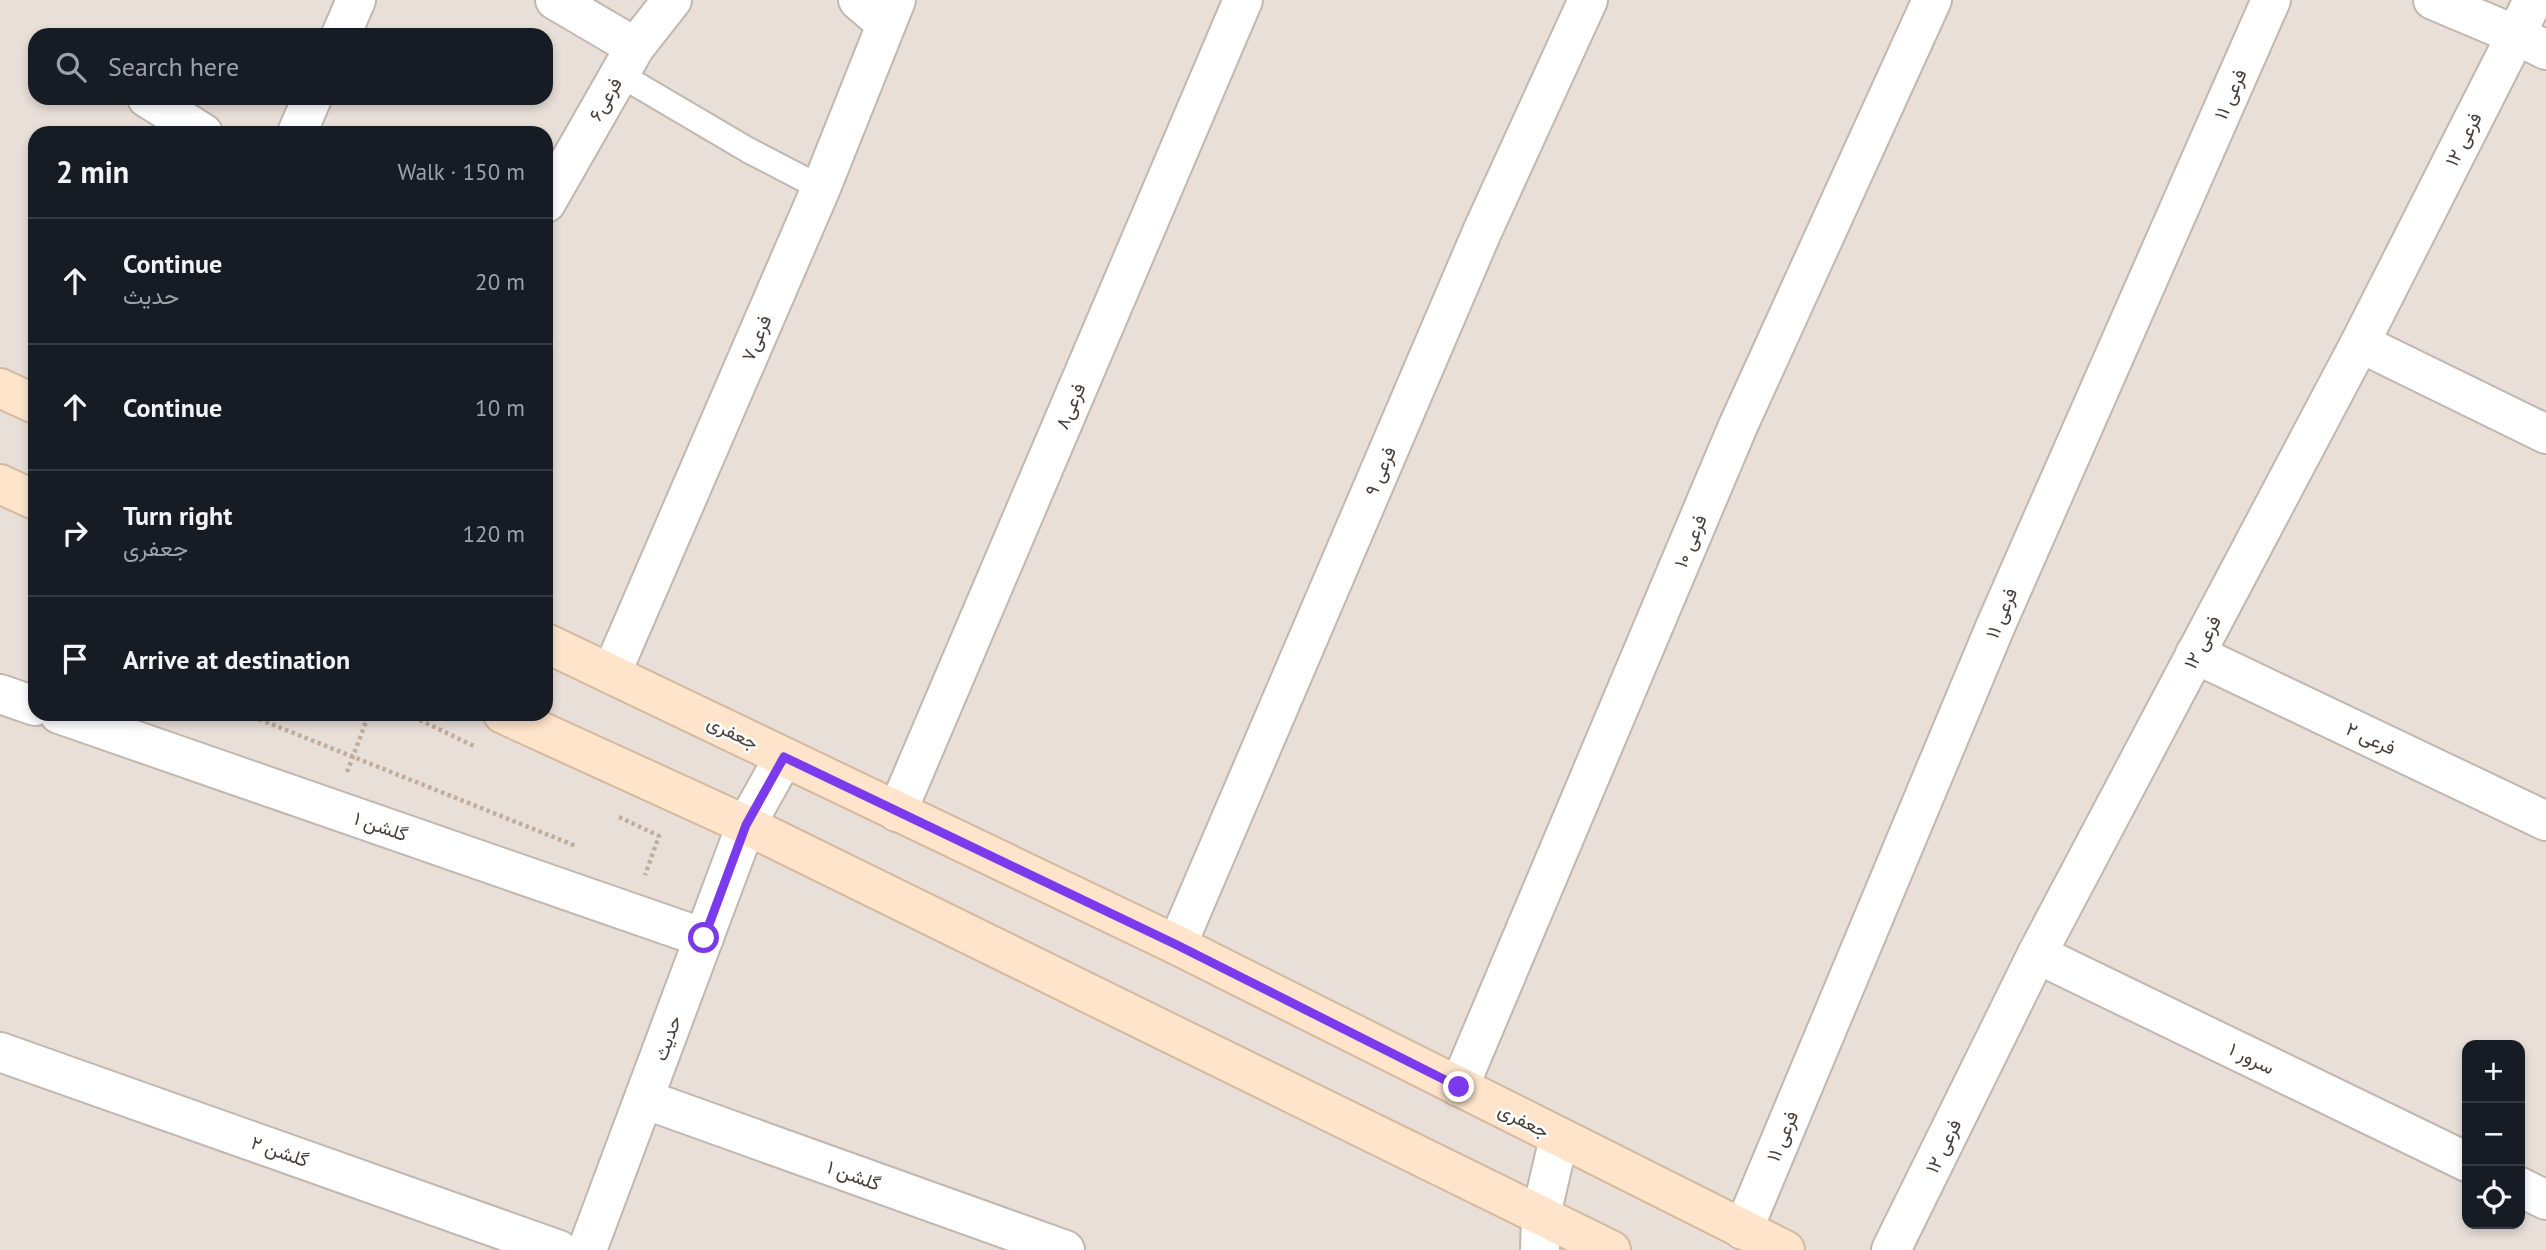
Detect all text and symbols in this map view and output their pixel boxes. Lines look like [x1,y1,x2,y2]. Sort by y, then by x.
search box [28,28,553,105]
icon: search [52,48,90,86]
text: Search here [108,50,239,83]
street label: فرعی ۱۱ [2208,65,2252,123]
street label: فرعی۶ [583,73,627,125]
street label: فرعی ۱۲ [2439,108,2487,170]
text: 2 min [56,152,129,191]
text: Walk · 150 m [398,157,525,186]
text: Continue [123,247,222,280]
icon: ahead [56,262,94,300]
text: 20 m [475,267,525,296]
text: حدیث [123,281,179,310]
street label: فرعی۷ [736,311,776,365]
street label: فرعی۸ [1050,379,1090,433]
icon: ahead [56,388,94,426]
text: Continue [123,391,222,424]
text: 10 m [475,393,525,422]
street label: فرعی ۹ [1359,443,1401,499]
text: Turn right [123,499,232,532]
street label: فرعی ۱۰ [1668,511,1712,571]
icon: right [56,514,94,552]
text: 120 m [463,519,525,548]
text: جعفری [123,533,188,562]
street label: فرعی ۱۱ [1980,584,2022,642]
street label: فرعی ۱۲ [2178,611,2226,673]
icon: arrive [56,640,94,678]
text: Arrive at destination [123,643,350,676]
street label: جعفری [704,709,762,755]
street label: فرعی ۲ [2342,716,2400,760]
street label: گلشن ۱ [351,806,411,846]
route start [688,922,719,953]
street label: حدیث [648,1012,686,1064]
street label: سرور ۱ [2225,1037,2279,1079]
map controls [2462,1040,2525,1229]
button: + [2462,1040,2525,1103]
route end [1443,1071,1474,1102]
street label: جعفری [1495,1097,1553,1143]
button: − [2462,1103,2525,1166]
street label: فرعی ۱۱ [1761,1107,1803,1165]
street label: فرعی ۱۲ [1920,1115,1966,1177]
street label: گلشن ۲ [248,1130,312,1172]
street label: گلشن ۱ [824,1154,884,1196]
button: locate [2462,1166,2525,1229]

